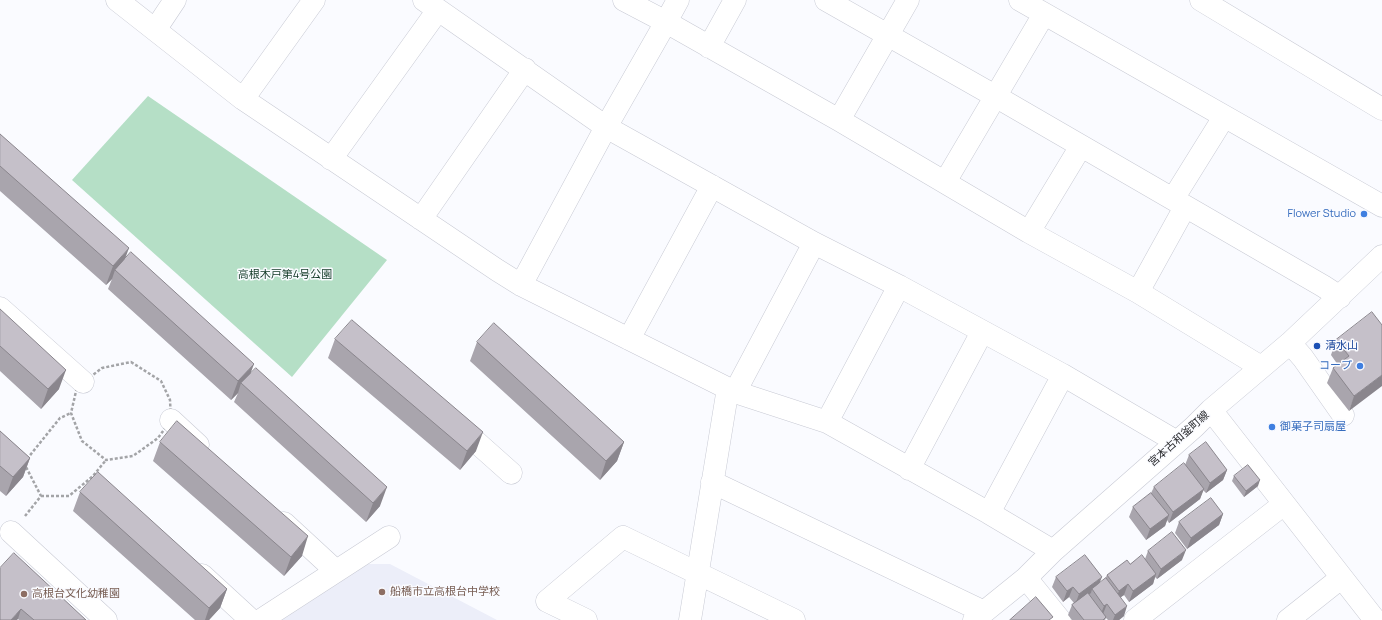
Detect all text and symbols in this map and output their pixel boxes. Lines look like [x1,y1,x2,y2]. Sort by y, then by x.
place label: Flower Studio [1287,207,1356,221]
marker: Flower Studio [1359,209,1369,219]
park label: 高根木戸第4号公園 [238,268,332,282]
place label: 清水山 [1325,339,1358,353]
marker: 清水山 [1312,341,1322,351]
place label: コープ [1319,359,1352,373]
marker: コープ [1355,361,1365,371]
street label: 宮本古和釜町線 [1146,408,1212,470]
place label: 御菓子司扇屋 [1280,420,1346,434]
marker: 御菓子司扇屋 [1267,422,1277,432]
place label: 船橋市立高根台中学校 [390,585,500,599]
place label: 高根台文化幼稚園 [32,587,120,601]
marker: 船橋市立高根台中学校 [377,587,387,597]
marker: 高根台文化幼稚園 [19,589,29,599]

